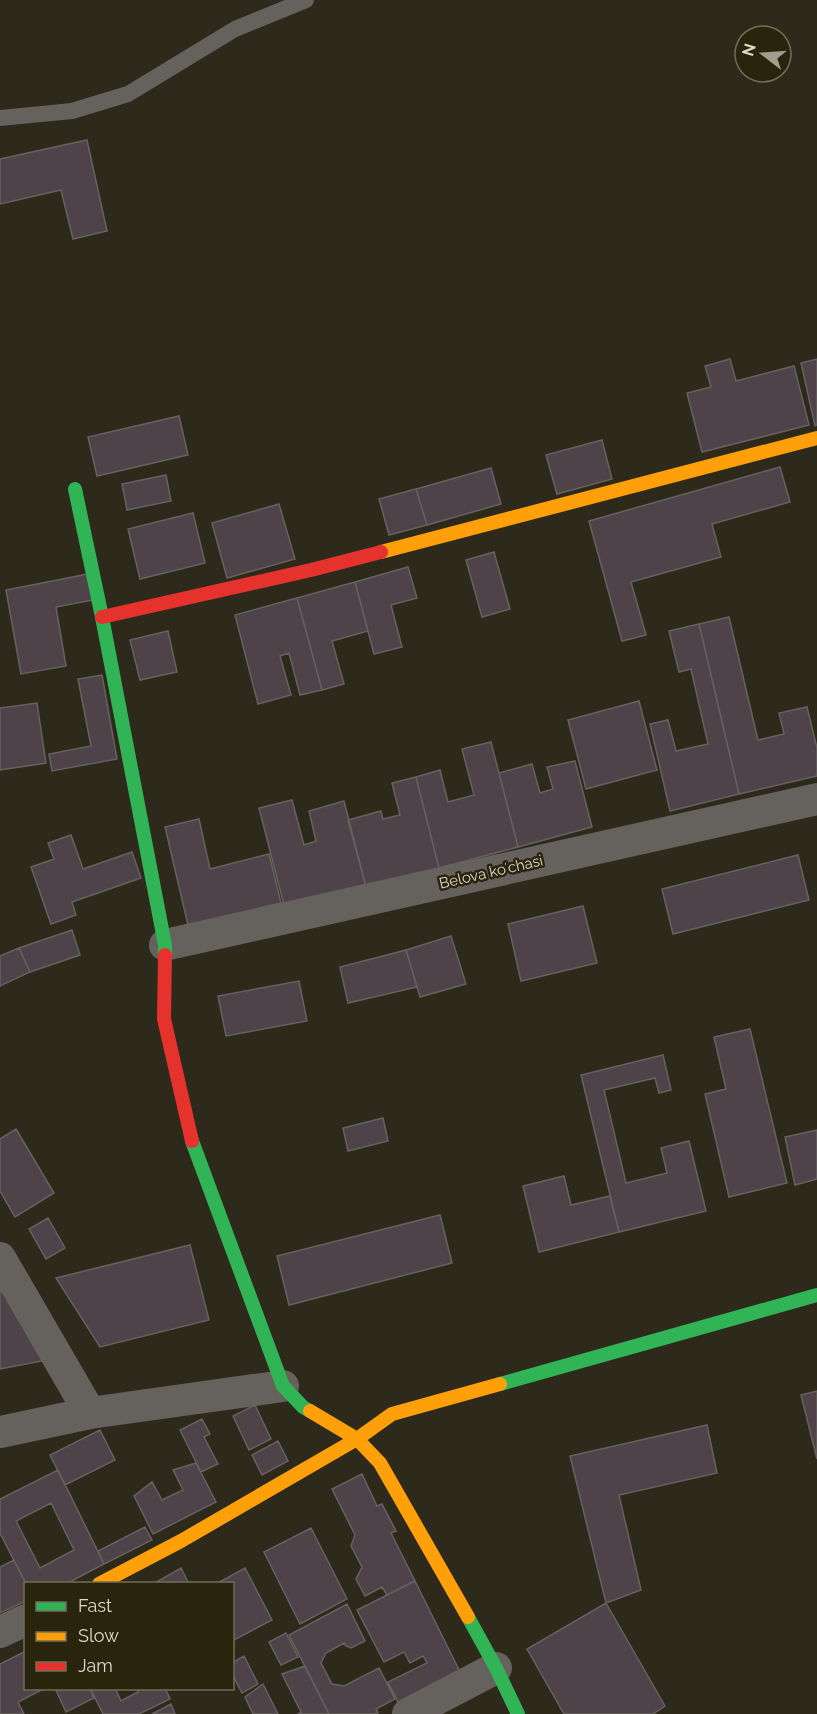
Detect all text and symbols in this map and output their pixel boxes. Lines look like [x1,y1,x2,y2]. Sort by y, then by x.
north arrow [733,24,793,84]
text: N [738,41,760,58]
street label: Belova koʻchasi [437,851,545,893]
legend [24,1582,234,1690]
text: Fast [78,1595,112,1616]
text: Slow [78,1625,119,1646]
text: Jam [78,1655,113,1676]

